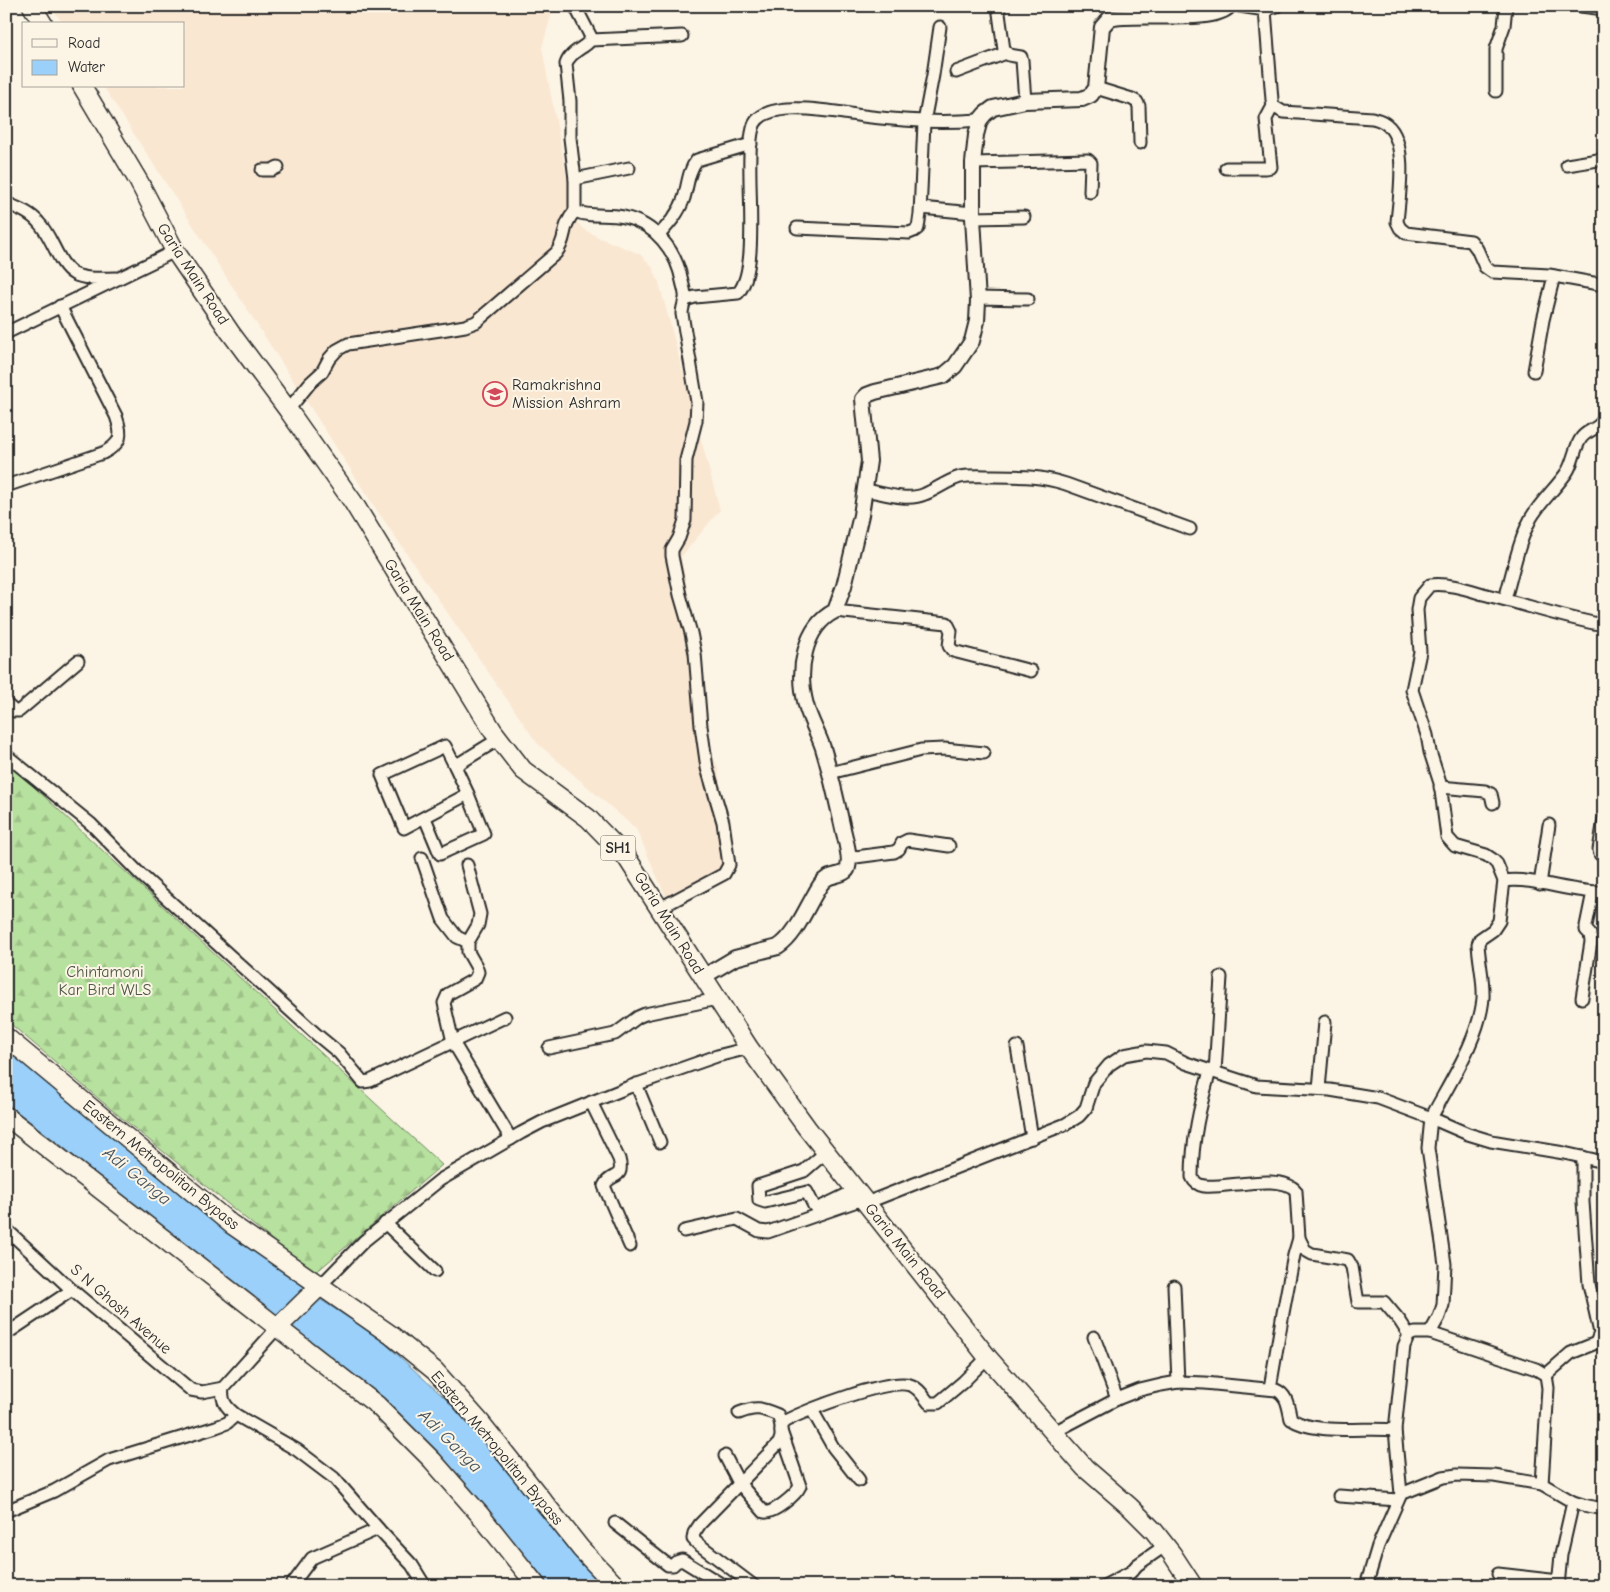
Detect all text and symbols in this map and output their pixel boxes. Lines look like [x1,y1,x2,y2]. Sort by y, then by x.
legend [22,22,185,88]
text: Road [68,34,100,52]
text: Water [68,58,105,76]
street label: Garia Main Road [153,220,233,328]
place label: Ramakrishna Mission Ashram [512,376,621,412]
school or university icon: Ramakrishna Mission Ashram [482,381,508,407]
street label: Garia Main Road [380,555,458,665]
road number: SH1 [600,836,636,860]
street label: Garia Main Road [630,868,708,978]
park label: Chintamoni Kar Bird WLS [59,963,152,999]
street label: Eastern Metropolitan Bypass [79,1096,243,1234]
water label: Adi Ganga [98,1142,175,1210]
street label: Garia Main Road [861,1200,949,1302]
street label: S N Ghosh Avenue [67,1260,175,1358]
street label: Eastern Metropolitan Bypass [427,1367,567,1529]
water label: Adi Ganga [413,1404,486,1477]

